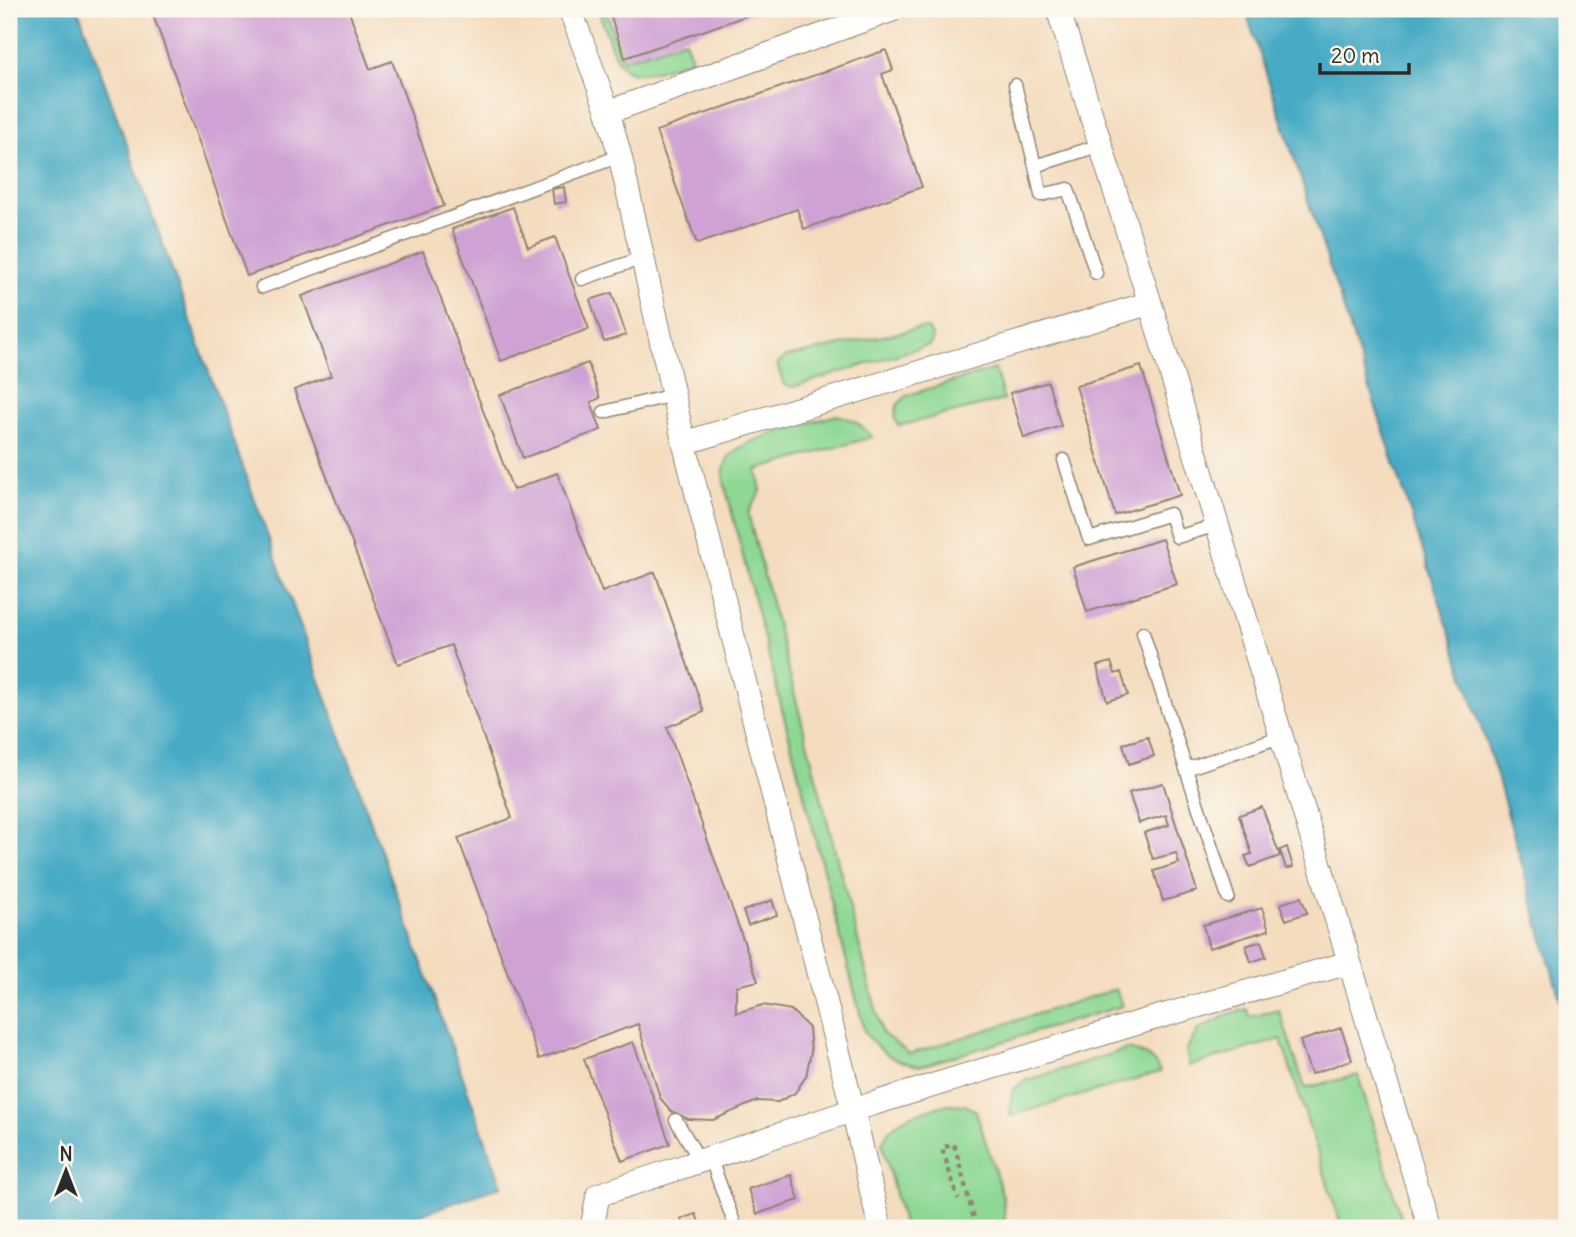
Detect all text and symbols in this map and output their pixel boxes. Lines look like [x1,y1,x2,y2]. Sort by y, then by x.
scale bar [1320,32,1410,76]
text: 20 m [1331,42,1380,69]
north arrow [32,1136,102,1206]
text: N [59,1142,73,1166]

